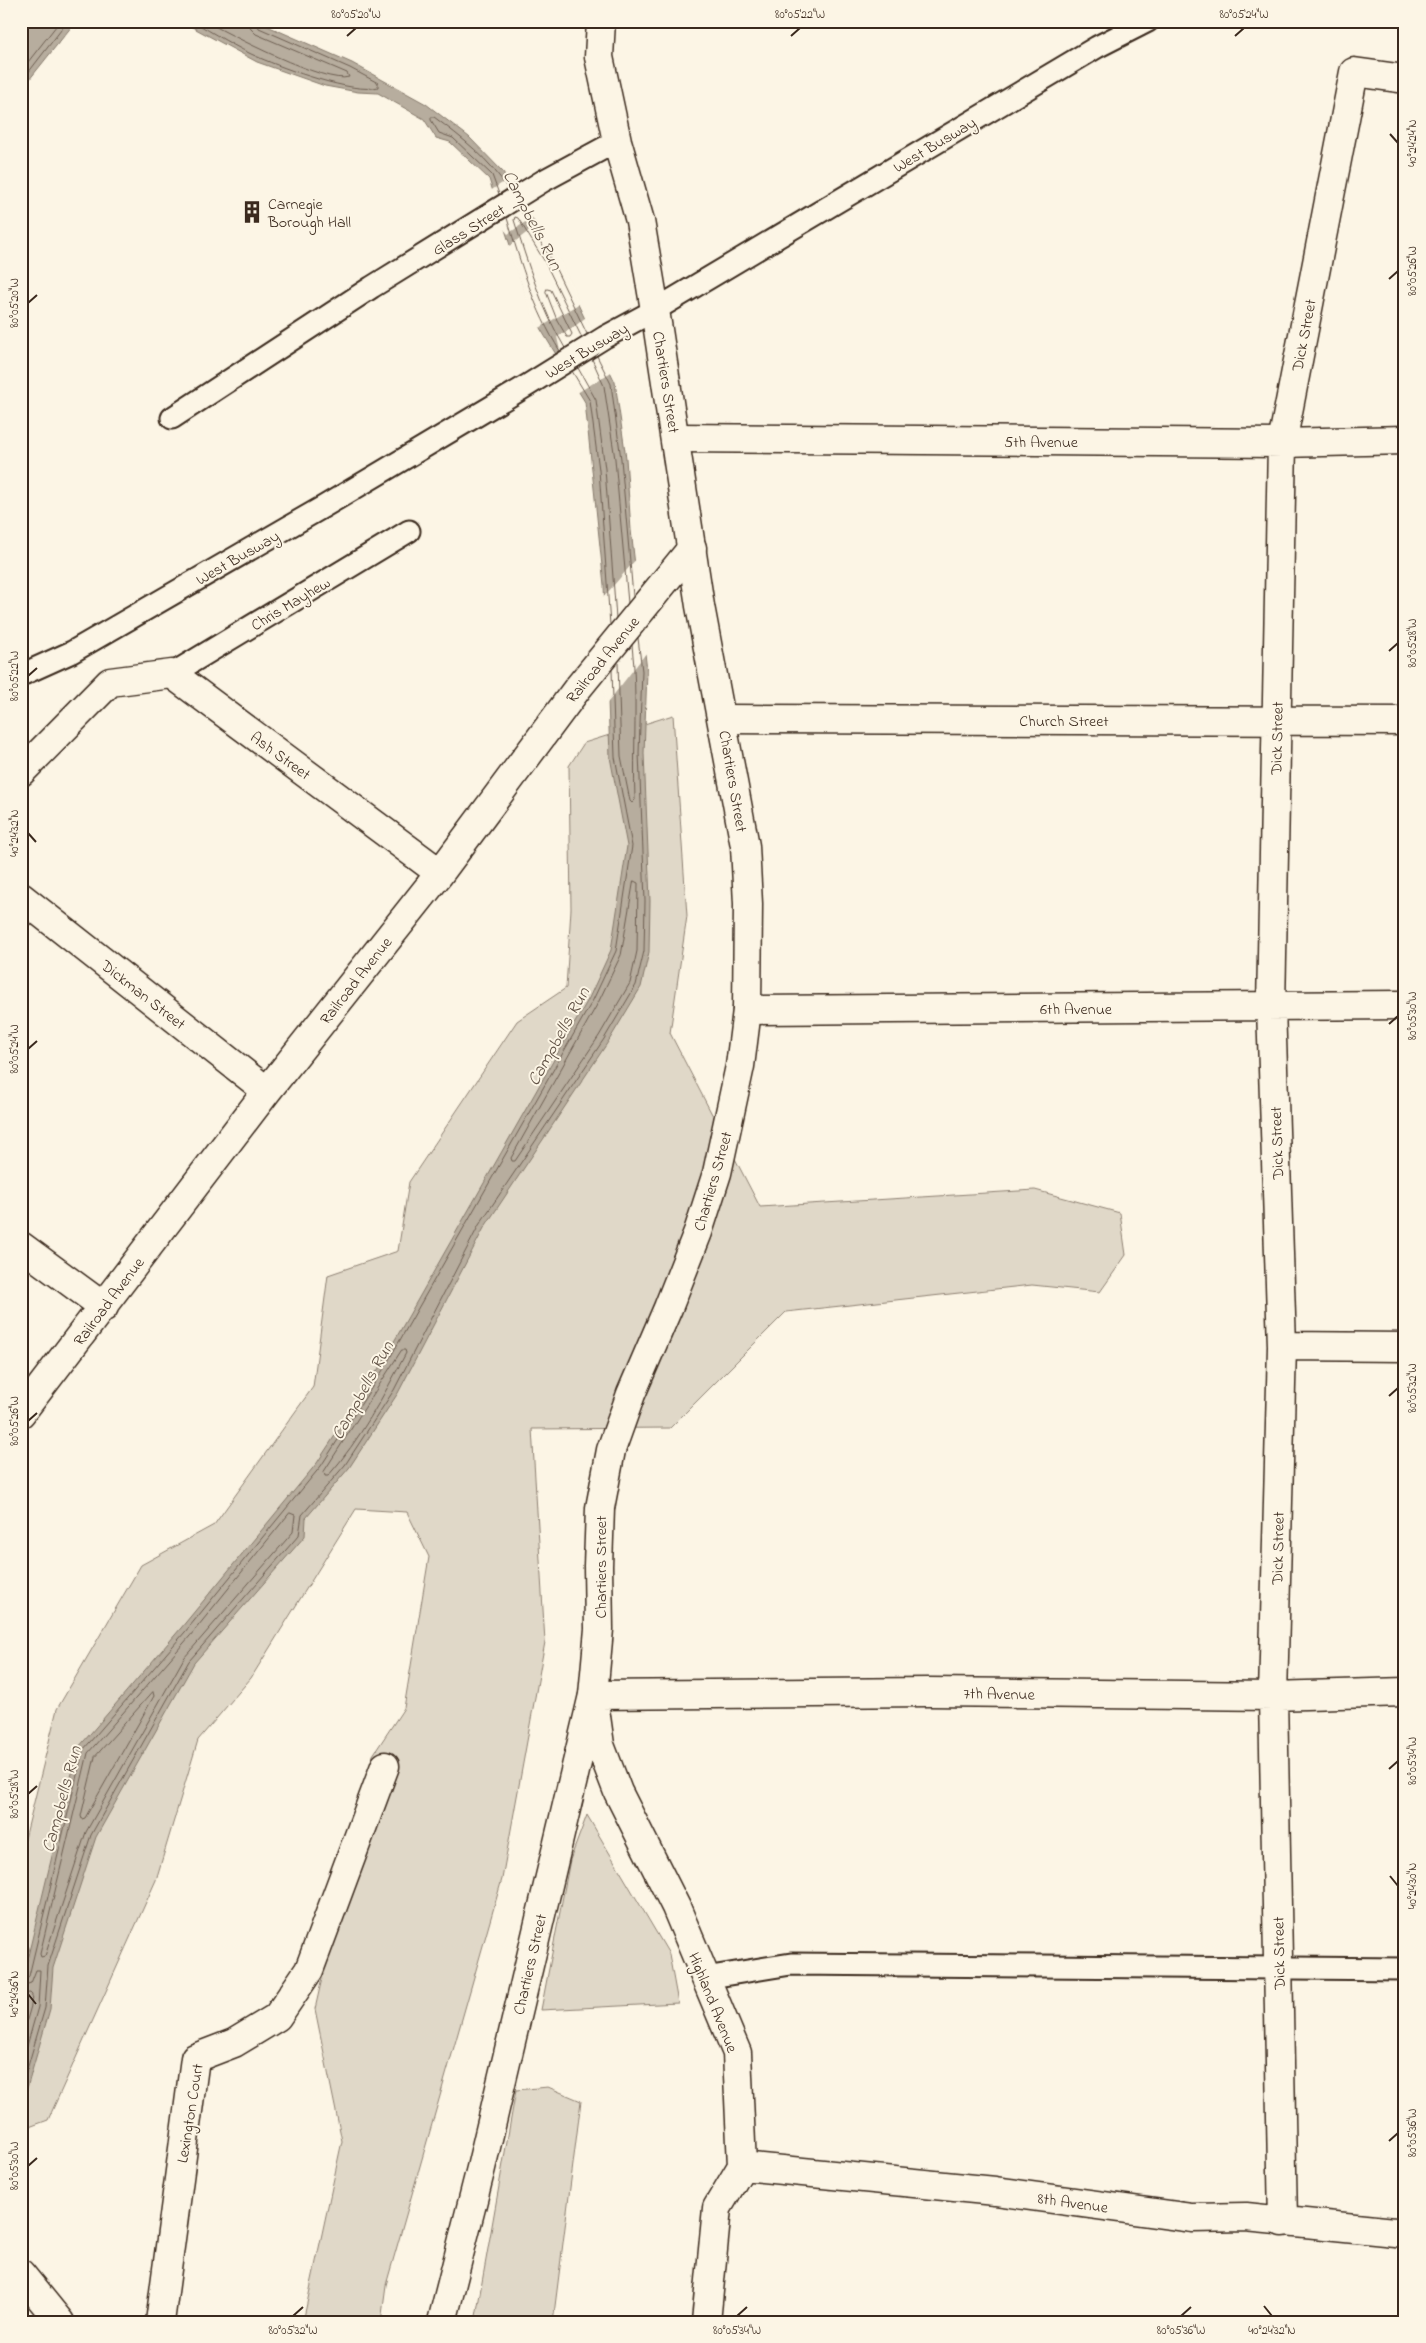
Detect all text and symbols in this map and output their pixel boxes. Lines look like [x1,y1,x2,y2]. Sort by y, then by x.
text: 80°05'20"W [331,6,381,24]
text: 80°05'22"W [775,6,825,24]
text: 80°05'24"W [1219,6,1269,24]
street label: West Busway [889,111,981,180]
text: 40°24'24"N [1404,119,1422,167]
water label: Campbells Run [495,166,568,276]
place label: Carnegie Borough Hall [267,193,351,235]
street label: Glass Street [428,198,511,263]
building icon: Carnegie Borough Hall [239,199,265,225]
text: 80°05'26"W [1404,246,1422,296]
text: 80°05'20"W [6,278,24,328]
street label: Dick Street [1286,297,1324,375]
street label: West Busway [541,317,633,386]
street label: Chartiers Street [645,330,685,436]
street label: 5th Avenue [1004,431,1079,455]
street label: West Busway [192,525,284,592]
street label: Chris Mayhew [247,572,335,638]
street label: Railroad Avenue [561,611,647,709]
text: 80°05'28"W [1404,619,1422,667]
text: 80°05'22"W [6,651,24,701]
street label: Dick Street [1265,701,1291,776]
street label: Church Street [1019,710,1109,734]
street label: Ash Street [244,726,316,787]
street label: Chartiers Street [711,729,753,835]
text: 40°24'32"N [6,809,24,857]
street label: Railroad Avenue [315,932,399,1030]
street label: Dickman Street [94,954,191,1037]
water label: Campbells Run [522,982,598,1091]
text: 80°05'30"W [1404,992,1422,1040]
street label: 6th Avenue [1040,998,1113,1022]
text: 80°05'24"W [6,1024,24,1074]
street label: Dick Street [1265,1105,1291,1181]
street label: Chartiers Street [688,1128,740,1234]
street label: Railroad Avenue [68,1252,152,1352]
water label: Campbells Run [326,1336,402,1445]
text: 80°05'32"W [1404,1363,1422,1413]
text: 80°05'26"W [6,1396,24,1446]
street label: Dick Street [1266,1511,1292,1586]
street label: Chartiers Street [590,1515,614,1618]
street label: 7th Avenue [963,1682,1036,1708]
text: 80°05'34"W [1404,1737,1422,1785]
water label: Campbells Run [36,1742,90,1856]
text: 80°05'28"W [6,1770,24,1818]
text: 40°24'30"N [1404,1863,1422,1909]
street label: Chartiers Street [508,1911,554,2017]
street label: Dick Street [1267,1916,1293,1991]
street label: Highland Avenue [681,1949,744,2057]
text: 40°24'36"N [6,1971,24,2017]
street label: Lexington Court [171,2061,211,2165]
text: 80°05'36"W [1404,2109,1422,2157]
text: 80°05'30"W [6,2142,24,2190]
street label: 8th Avenue [1036,2187,1110,2221]
text: 80°05'32"W [268,2322,318,2340]
text: 80°05'34"W [713,2322,761,2340]
text: 80°05'36"W [1157,2322,1205,2340]
text: 40°24'32"N [1248,2322,1296,2340]

